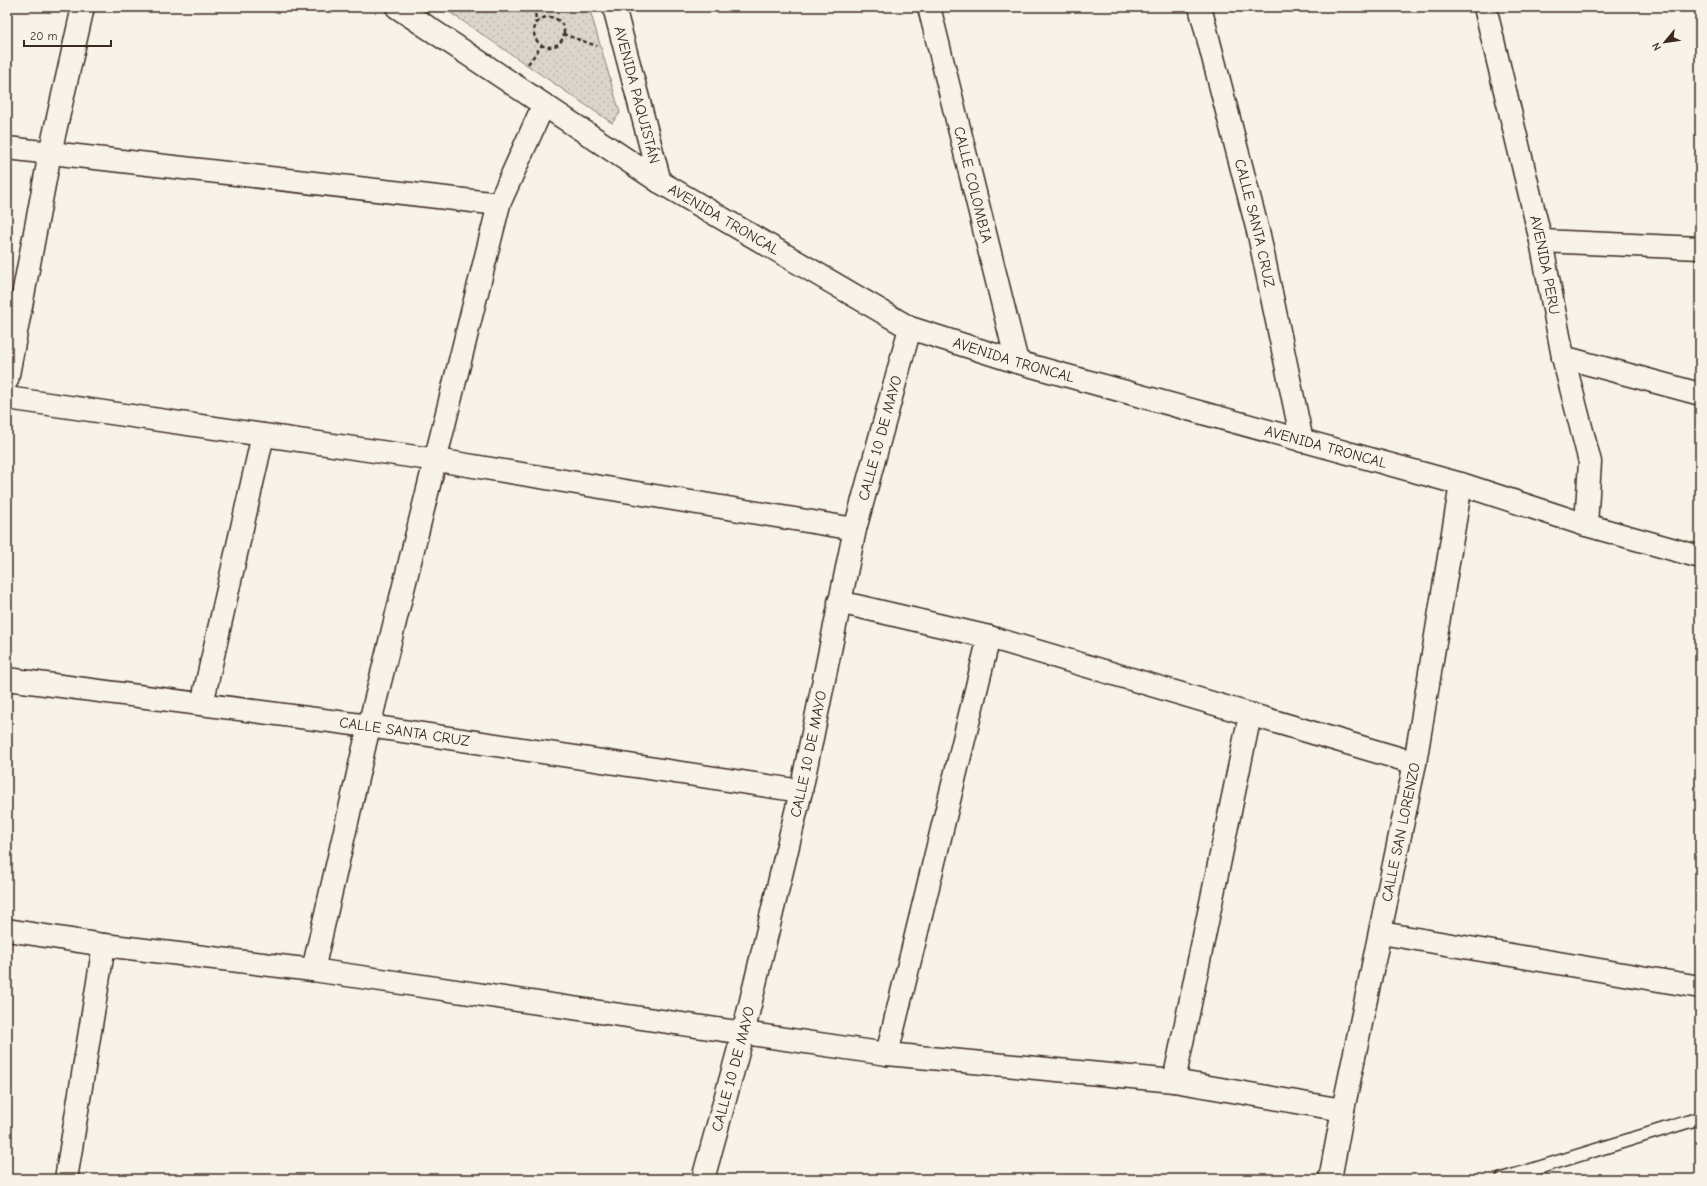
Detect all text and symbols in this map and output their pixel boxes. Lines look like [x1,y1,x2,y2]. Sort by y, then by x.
scale bar [24,22,111,48]
north arrow [1645,22,1685,62]
street label: AVENIDA PAQUISTÁN [610,24,664,166]
text: 20 m [30,29,58,43]
text: N [1649,40,1664,53]
street label: CALLE COLOMBIA [950,125,996,245]
street label: CALLE SANTA CRUZ [1231,157,1279,289]
street label: AVENIDA TRONCAL [665,180,783,259]
street label: AVENIDA PERU [1526,214,1564,316]
street label: AVENIDA TRONCAL [951,333,1077,387]
street label: CALLE 10 DE MAYO [854,374,906,503]
street label: AVENIDA TRONCAL [1263,422,1389,472]
street label: CALLE 10 DE MAYO [786,689,830,819]
street label: CALLE SANTA CRUZ [338,713,471,750]
street label: CALLE SAN LORENZO [1377,761,1424,903]
street label: CALLE 10 DE MAYO [707,1005,758,1134]

